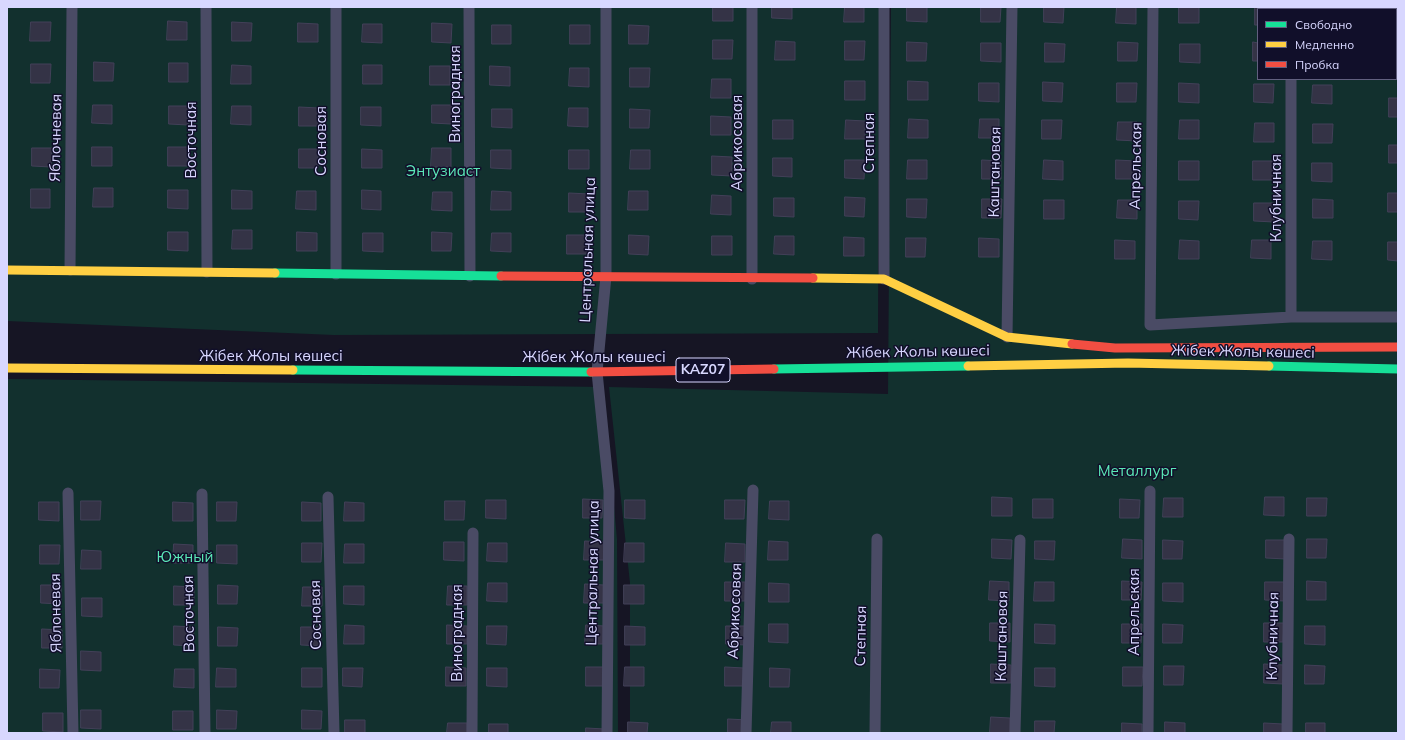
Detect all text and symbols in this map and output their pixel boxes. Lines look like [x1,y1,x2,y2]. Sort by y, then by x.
legend [1257,8,1397,80]
text: Свободно [1295,17,1352,32]
text: Медленно [1295,37,1354,52]
street label: Виноградная [446,45,464,143]
text: Пробка [1295,57,1339,72]
street label: Яблочневая [46,94,66,182]
street label: Абрикосовая [728,95,746,191]
street label: Восточная [182,102,200,178]
street label: Сосновая [312,106,330,176]
street label: Степная [860,113,878,173]
street label: Апрельская [1126,122,1146,210]
street label: Каштановая [985,127,1005,217]
street label: Клубничная [1267,154,1285,242]
park label: Энтузиаст [406,162,480,180]
street label: Центральная улица [576,177,600,323]
street label: Жібек Жолы көшесі [846,342,990,362]
street label: Жібек Жолы көшесі [1171,342,1315,362]
street label: Жібек Жолы көшесі [199,347,343,365]
street label: Жібек Жолы көшесі [522,348,666,366]
road number: KAZ07 [676,358,730,382]
park label: Металлург [1098,462,1176,480]
street label: Центральная улица [583,500,603,646]
park label: Южный [157,548,213,566]
street label: Абрикосовая [724,563,746,659]
street label: Апрельская [1125,568,1143,656]
street label: Яблоневая [46,573,66,653]
street label: Восточная [179,575,199,653]
street label: Сосновая [306,580,326,650]
street label: Виноградная [448,584,466,682]
street label: Каштановая [992,591,1012,681]
street label: Клубничная [1263,592,1283,680]
street label: Степная [851,606,871,666]

